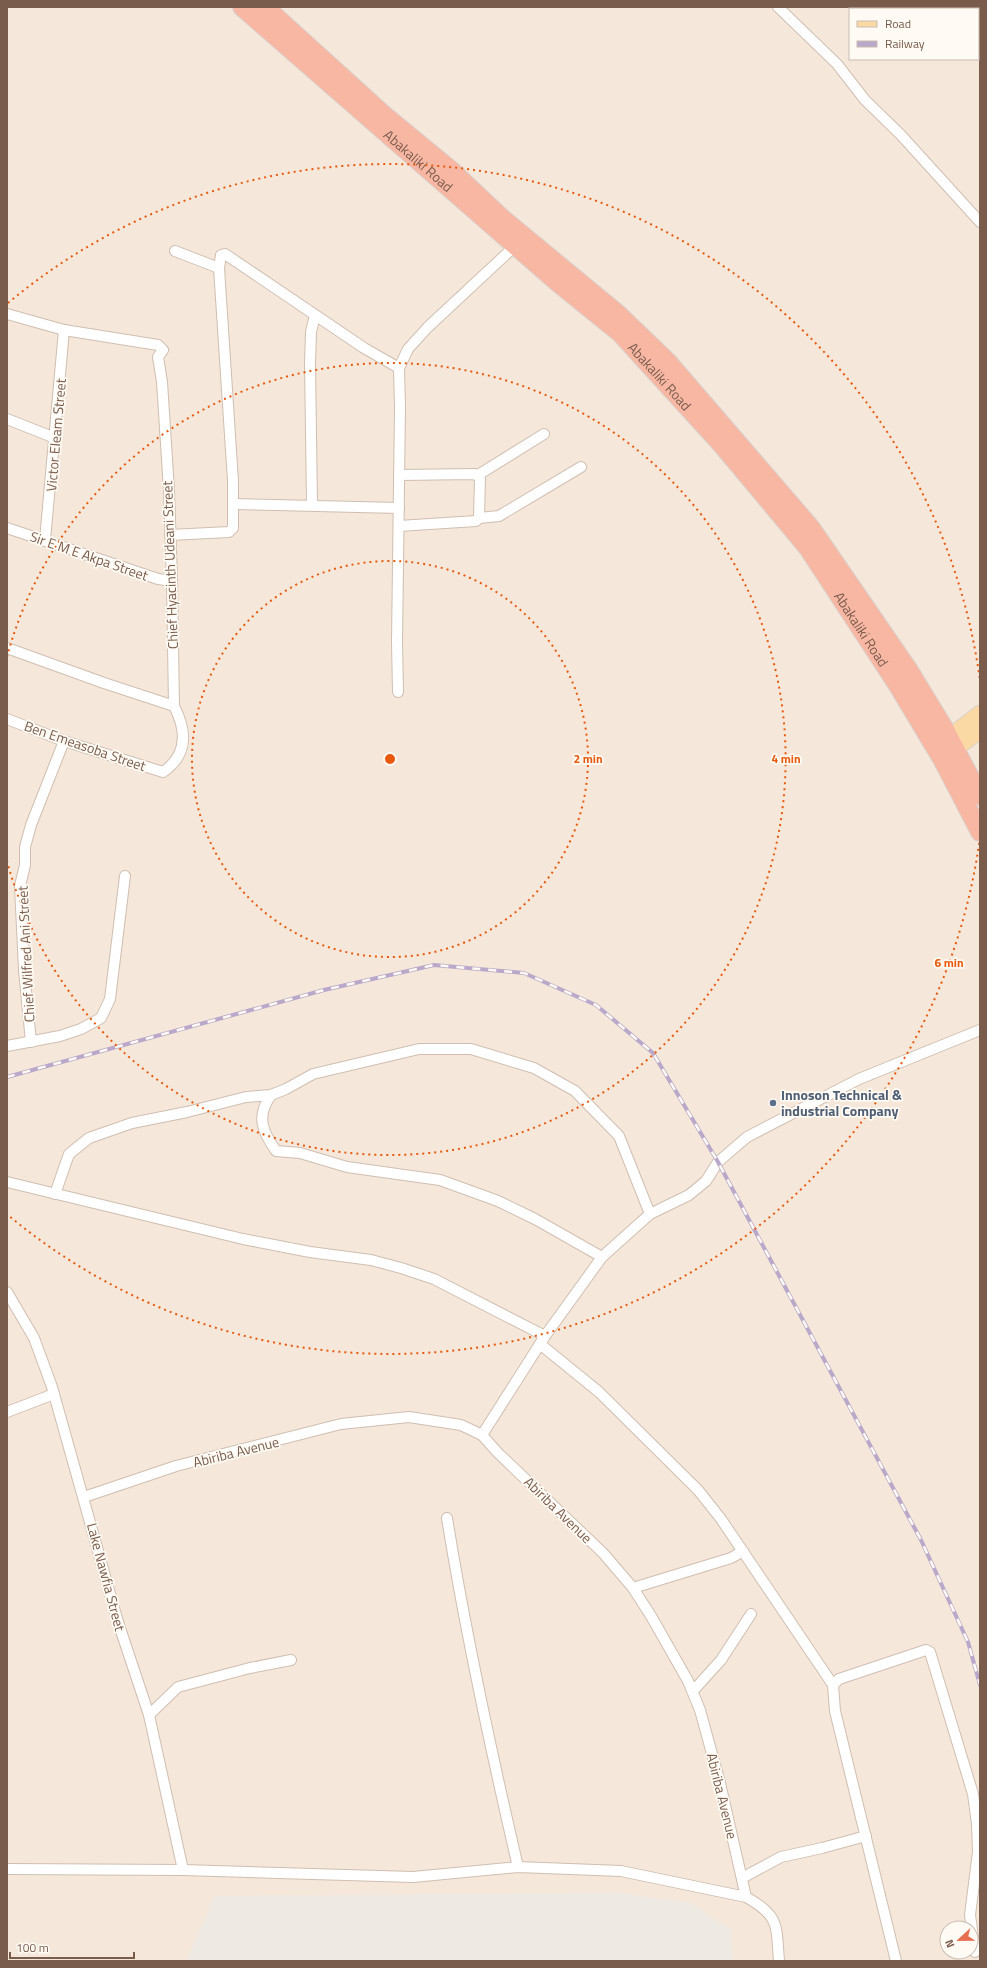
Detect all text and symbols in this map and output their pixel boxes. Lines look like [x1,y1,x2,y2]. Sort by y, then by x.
legend [849,8,979,60]
text: Road [885,14,911,33]
text: Railway [885,34,925,53]
street label: Abakaliki Road [379,124,458,197]
street label: Abakaliki Road [623,337,697,415]
street label: Victor Eleam Street [40,377,71,492]
street label: Chief Hyacinth Udeani Street [156,480,183,650]
street label: Sir E M E Akpa Street [27,525,151,586]
street label: Abakaliki Road [829,587,894,671]
street label: Ben Emeasoba Street [22,715,149,776]
text: 2 min [573,749,603,768]
text: 4 min [771,749,801,768]
centre of rings [383,752,397,766]
street label: Chief Wilfred Ani Street [11,885,40,1023]
text: 6 min [934,953,964,972]
place label: Innoson Technical & industrial Company [781,1084,902,1121]
marker: Innoson Technical & industrial Company [768,1098,778,1108]
street label: Abiriba Avenue [191,1431,281,1472]
street label: Abiriba Avenue [519,1472,597,1548]
street label: Lake Nawfia Street [82,1520,131,1633]
street label: Abiriba Avenue [702,1751,743,1841]
north arrow [939,1920,979,1960]
scale bar [10,1934,134,1960]
text: N [941,1937,959,1950]
text: 100 m [16,1938,49,1957]

